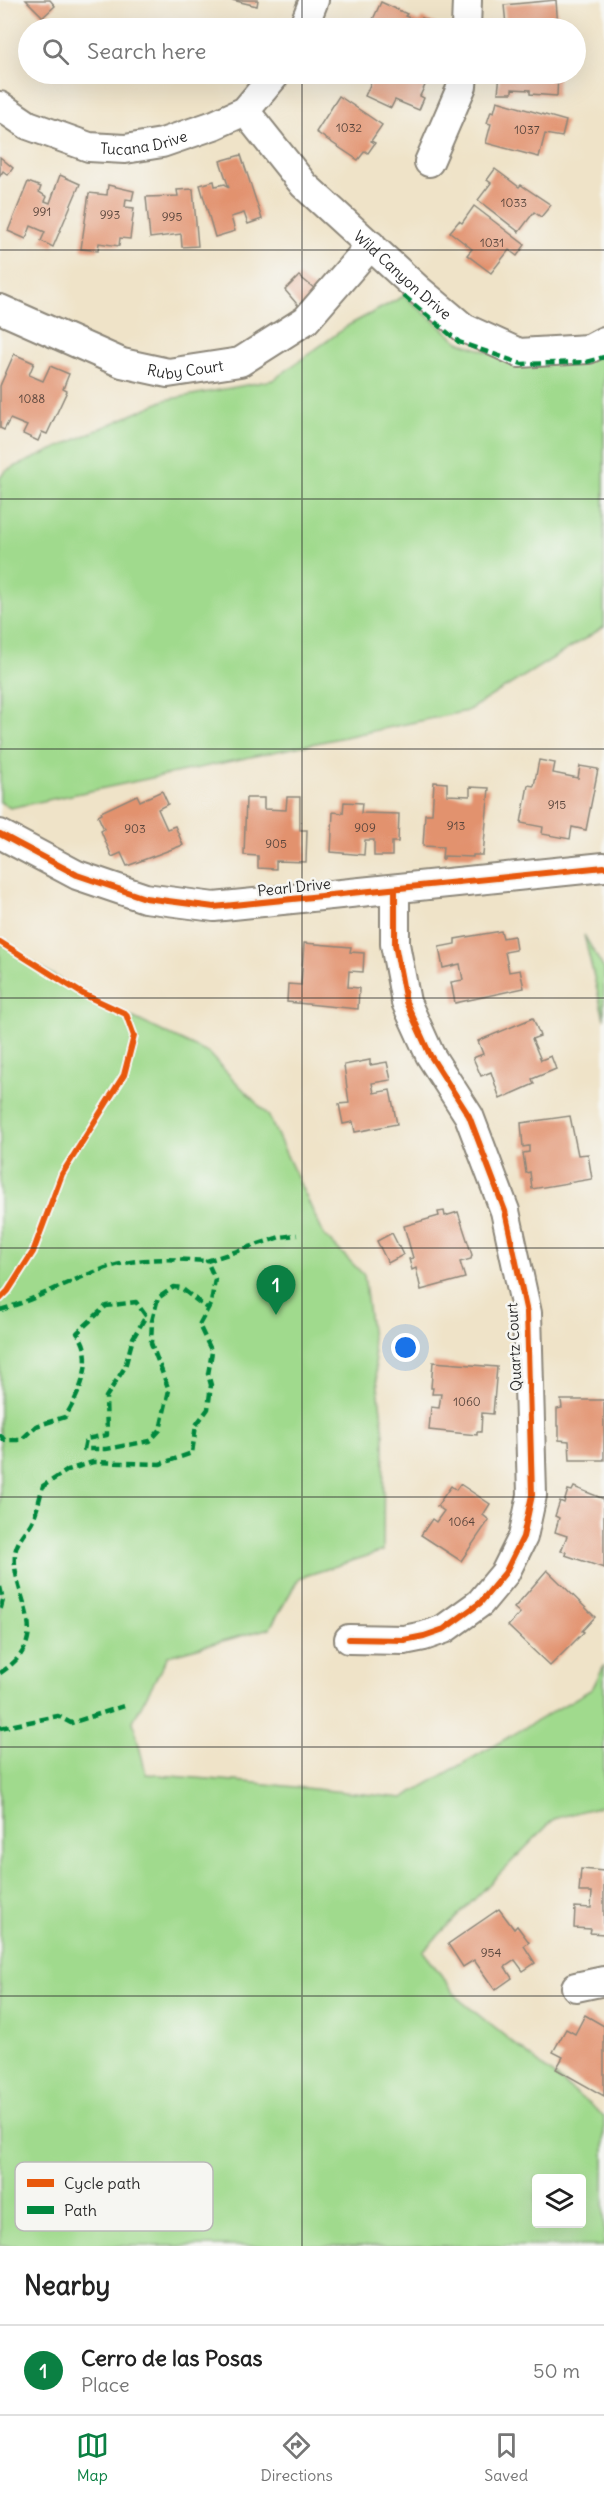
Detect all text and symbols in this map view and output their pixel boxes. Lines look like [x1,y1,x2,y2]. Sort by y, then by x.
search box [18,18,586,84]
icon: search [39,35,72,68]
text: Search here [87,37,206,65]
house number: 1032 [336,120,362,135]
house number: 1037 [514,122,540,137]
street label: Tucana Drive [100,126,189,159]
house number: 1033 [501,195,527,210]
house number: 991 [33,204,51,219]
house number: 993 [100,207,120,222]
house number: 995 [162,209,182,224]
street label: Wild Canyon Drive [350,226,456,323]
house number: 1031 [480,235,504,250]
street label: Ruby Court [146,355,225,383]
house number: 1088 [19,391,45,406]
house number: 915 [548,797,566,812]
house number: 913 [447,818,465,833]
house number: 909 [354,820,376,835]
house number: 903 [124,821,146,836]
house number: 905 [265,836,287,851]
street label: Pearl Drive [256,874,332,900]
pin: 1 [256,1266,296,1315]
street label: Quartz Court [502,1302,526,1392]
your location [391,1333,420,1362]
house number: 1060 [453,1394,481,1409]
house number: 1064 [449,1514,475,1529]
house number: 954 [481,1945,501,1960]
legend [15,2162,213,2231]
text: Cycle path [64,2173,140,2193]
map controls [532,2174,586,2228]
button: layers [532,2174,586,2228]
text: Path [64,2200,97,2220]
text: Nearby [24,2269,110,2302]
text: Cerro de las Posas [81,2344,262,2372]
text: 1 [40,2358,47,2383]
text: 50 m [533,2358,580,2383]
text: Place [81,2372,129,2397]
tab: Map [76,2429,109,2485]
tab: Directions [260,2429,333,2485]
tab: Saved [484,2429,528,2485]

